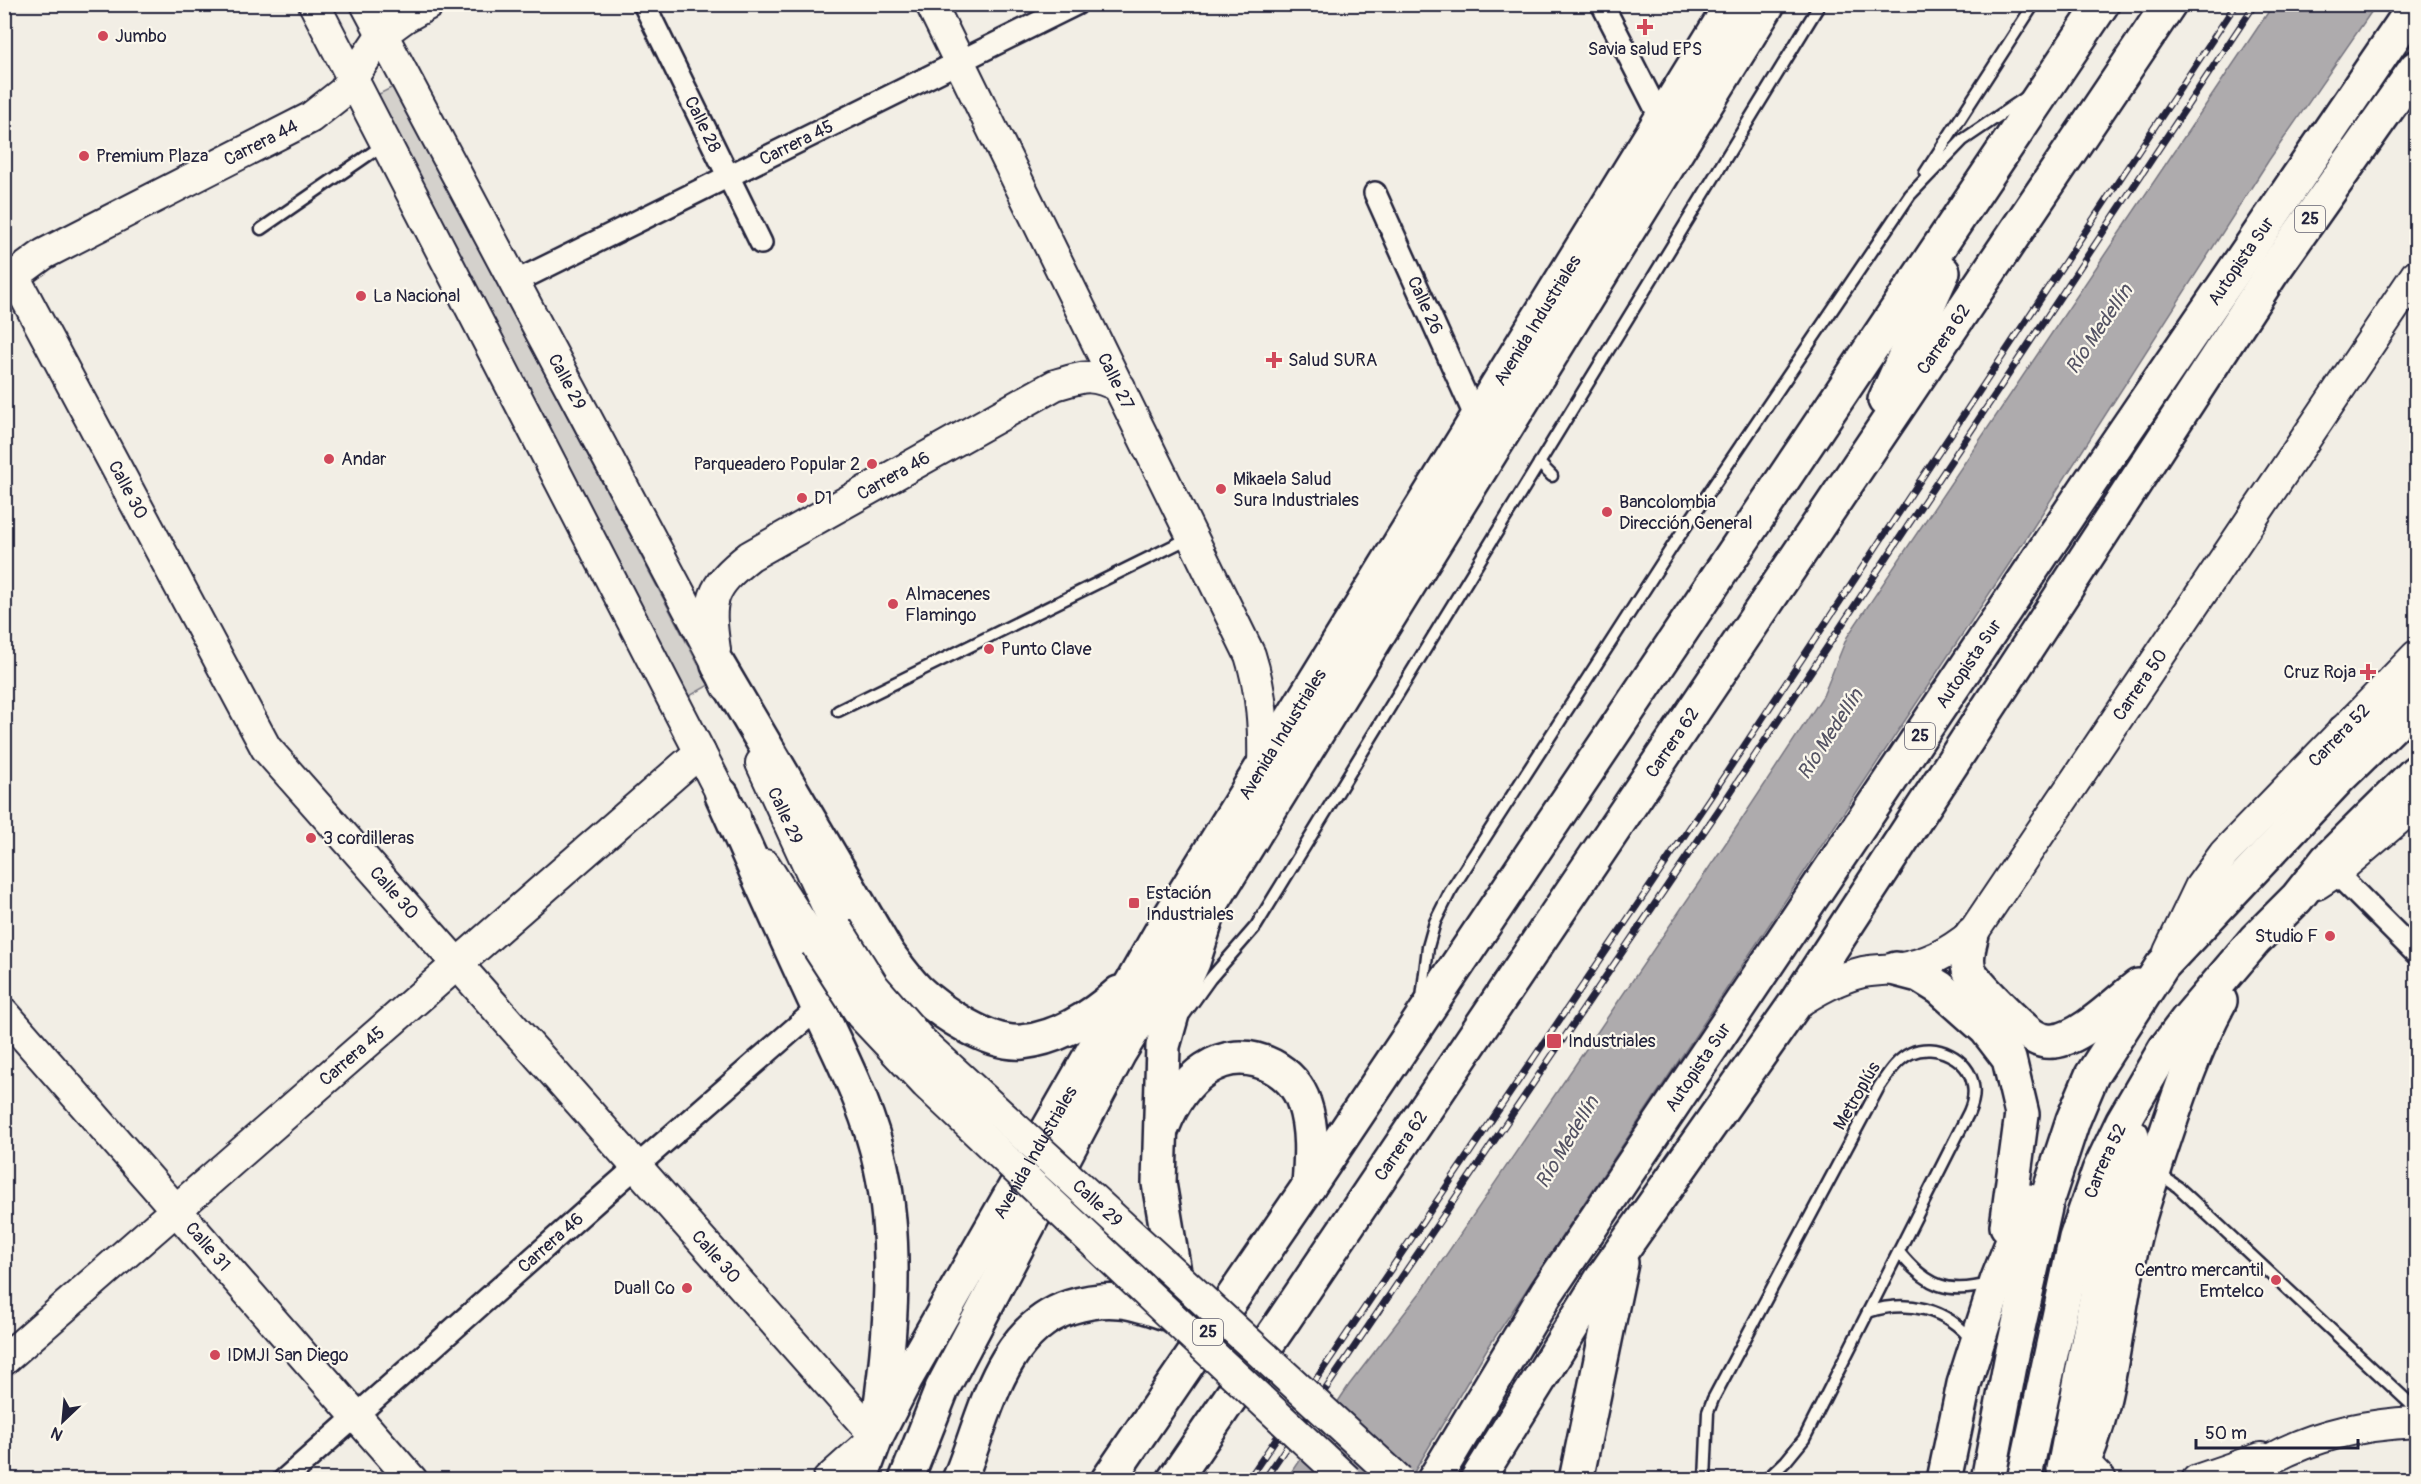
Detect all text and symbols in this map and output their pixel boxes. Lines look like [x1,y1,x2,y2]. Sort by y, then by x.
marker: Savia salud EPS [1636,18,1654,36]
place label: Jumbo [115,25,167,48]
marker: Jumbo [96,29,110,43]
place label: Savia salud EPS [1588,38,1702,61]
street label: Calle 28 [679,92,726,156]
street label: Carrera 44 [220,114,303,172]
street label: Carrera 45 [755,115,837,171]
place label: Premium Plaza [96,145,208,168]
marker: Premium Plaza [77,149,91,163]
road number: 25 [2295,206,2325,232]
street label: Autopista Sur [2202,212,2280,310]
street label: Avenida Industriales [1488,251,1586,390]
street label: Calle 26 [1402,272,1448,338]
water label: Río Medellín [2060,278,2139,379]
place label: La Nacional [373,285,461,308]
marker: La Nacional [354,289,368,303]
street label: Carrera 62 [1912,300,1975,379]
street label: Calle 27 [1092,349,1140,414]
place label: Salud SURA [1288,349,1378,372]
street label: Calle 29 [543,350,591,414]
marker: Salud SURA [1265,351,1283,369]
street label: Carrera 46 [853,446,934,505]
place label: Andar [341,448,387,471]
marker: Andar [322,452,336,466]
place label: Parqueadero Popular 2 [693,453,860,476]
street label: Calle 30 [103,456,153,523]
marker: Parqueadero Popular 2 [865,457,879,471]
place label: Mikaela Salud Sura Industriales [1233,468,1359,512]
marker: Mikaela Salud Sura Industriales [1214,482,1228,496]
place label: D1 [814,487,832,510]
marker: D1 [795,491,809,505]
place label: Bancolombia Dirección General [1619,491,1752,535]
marker: Bancolombia Dirección General [1600,505,1614,519]
place label: Almacenes Flamingo [905,583,990,627]
marker: Almacenes Flamingo [886,597,900,611]
street label: Autopista Sur [1930,614,2007,713]
place label: Punto Clave [1001,638,1092,661]
marker: Punto Clave [982,642,996,656]
street label: Carrera 50 [2108,644,2172,725]
place label: Cruz Roja [2284,661,2356,684]
street label: Avenida Industriales [1233,664,1331,804]
marker: Cruz Roja [2361,665,2375,679]
water label: Río Medellín [1792,683,1869,784]
street label: Carrera 52 [2303,699,2375,772]
street label: Carrera 62 [1640,703,1704,782]
road number: 25 [1905,723,1935,749]
street label: Calle 29 [762,784,808,848]
place label: 3 cordilleras [323,827,414,850]
marker: 3 cordilleras [304,831,318,845]
street label: Calle 30 [365,861,424,924]
place label: Estación Industriales [1146,882,1234,926]
marker: Estación Industriales [1127,896,1141,910]
place label: Studio F [2255,925,2318,948]
marker: Studio F [2323,929,2337,943]
street label: Autopista Sur [1660,1018,1736,1116]
street label: Carrera 45 [314,1021,390,1091]
place label: Industriales [1568,1030,1656,1053]
marker: Industriales [1545,1032,1563,1050]
street label: Metroplús [1828,1058,1886,1134]
street label: Avenida Industriales [988,1082,1082,1223]
water label: Río Medellín [1530,1090,1605,1193]
street label: Carrera 62 [1369,1106,1433,1185]
street label: Carrera 52 [2079,1120,2132,1201]
street label: Calle 29 [1068,1174,1127,1232]
street label: Carrera 46 [513,1207,588,1278]
street label: Calle 31 [180,1217,236,1276]
street label: Calle 30 [687,1225,746,1288]
place label: Centro mercantil Emtelco [2134,1259,2264,1303]
marker: Centro mercantil Emtelco [2269,1273,2283,1287]
place label: Duall Co [613,1277,675,1300]
marker: Duall Co [680,1281,694,1295]
road number: 25 [1193,1319,1223,1345]
place label: IDMJI San Diego [227,1344,349,1367]
marker: IDMJI San Diego [208,1348,222,1362]
north arrow [33,1391,93,1451]
scale bar [2196,1412,2358,1450]
text: N [47,1422,66,1445]
text: 50 m [2205,1422,2247,1445]

